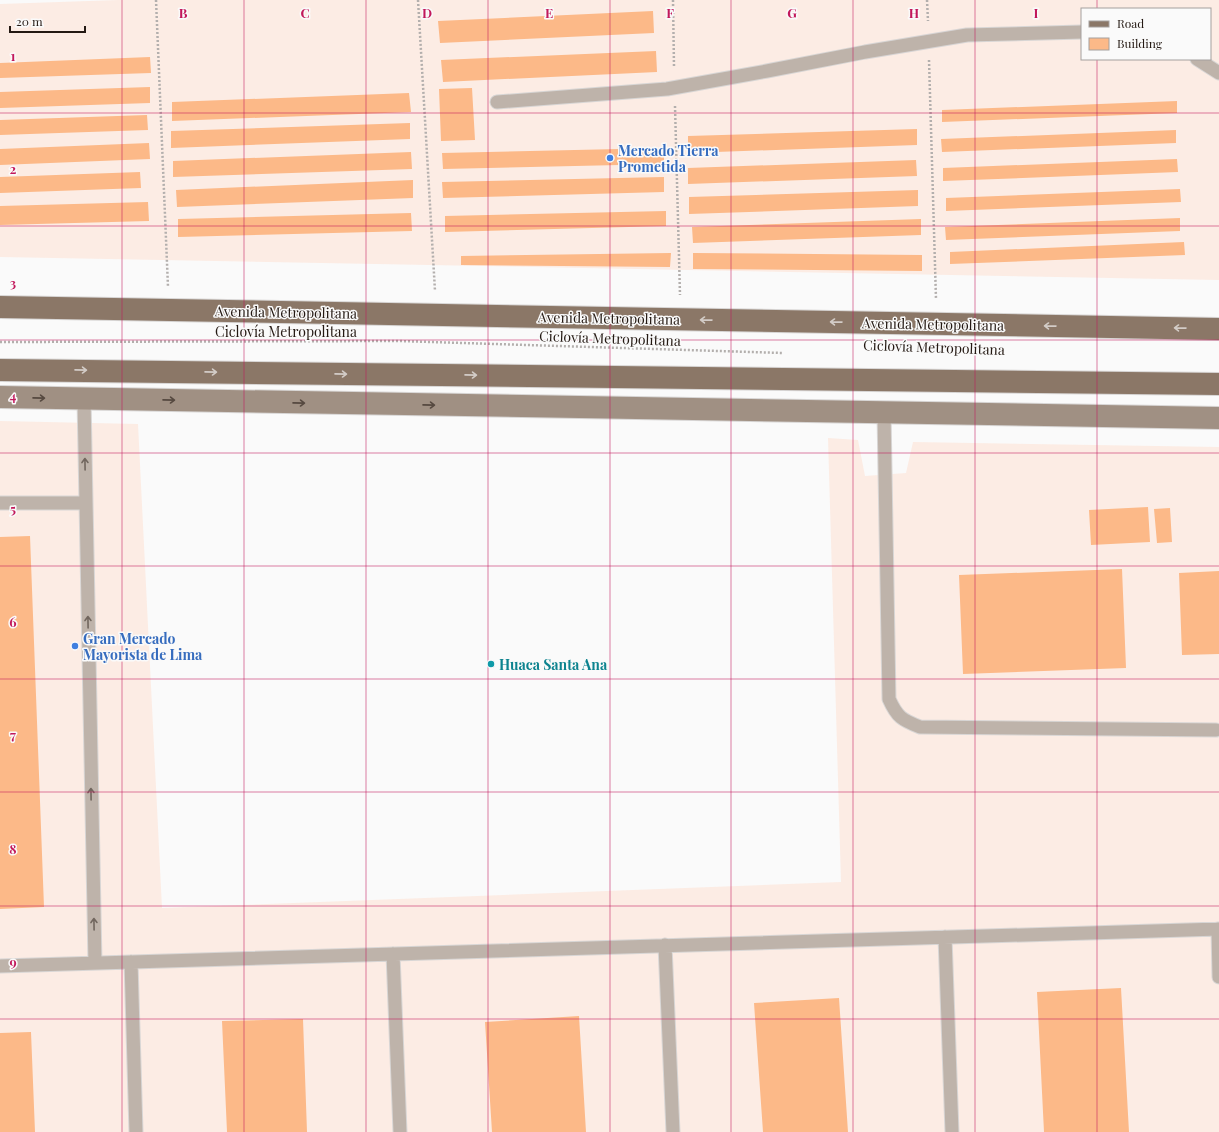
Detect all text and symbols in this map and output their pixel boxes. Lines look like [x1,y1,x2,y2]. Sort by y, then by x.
text: B [179,4,188,21]
text: C [300,4,310,21]
text: D [422,4,432,21]
text: E [545,4,553,21]
text: F [666,4,674,21]
text: G [787,4,797,21]
text: H [909,4,919,21]
text: I [1034,4,1039,21]
scale bar [10,8,85,34]
legend [1081,8,1211,60]
text: 20 m [16,13,43,29]
text: Road [1117,15,1144,31]
text: Building [1117,35,1163,51]
text: 1 [11,47,16,64]
place label: Mercado Tierra Prometida [618,141,719,176]
marker: Mercado Tierra Prometida [605,153,615,163]
text: 2 [10,160,17,177]
text: 3 [10,274,16,291]
street label: Avenida Metropolitana [214,301,357,323]
street label: Avenida Metropolitana [537,307,680,329]
street label: Avenida Metropolitana [861,313,1004,335]
one-way arrow [700,316,713,324]
one-way arrow [830,318,843,326]
street label: Ciclovía Metropolitana [215,322,357,341]
one-way arrow [1044,322,1057,330]
one-way arrow [1174,324,1187,332]
street label: Ciclovía Metropolitana [539,326,681,350]
street label: Ciclovía Metropolitana [863,335,1005,359]
one-way arrow [74,367,87,374]
one-way arrow [204,368,217,376]
one-way arrow [334,370,347,377]
one-way arrow [464,371,477,379]
text: 4 [10,387,17,404]
one-way arrow [32,394,45,402]
one-way arrow [162,396,175,404]
one-way arrow [292,399,305,406]
one-way arrow [422,401,435,409]
one-way arrow [81,458,89,471]
text: 5 [10,500,16,517]
text: 6 [9,613,17,630]
one-way arrow [84,616,92,629]
place label: Gran Mercado Mayorista de Lima [83,629,203,664]
marker: Gran Mercado Mayorista de Lima [70,641,80,651]
place label: Huaca Santa Ana [499,655,608,674]
marker: Huaca Santa Ana [486,659,496,669]
text: 7 [10,726,16,743]
one-way arrow [88,788,95,801]
text: 8 [9,840,17,857]
one-way arrow [90,918,98,931]
text: 9 [9,953,17,970]

